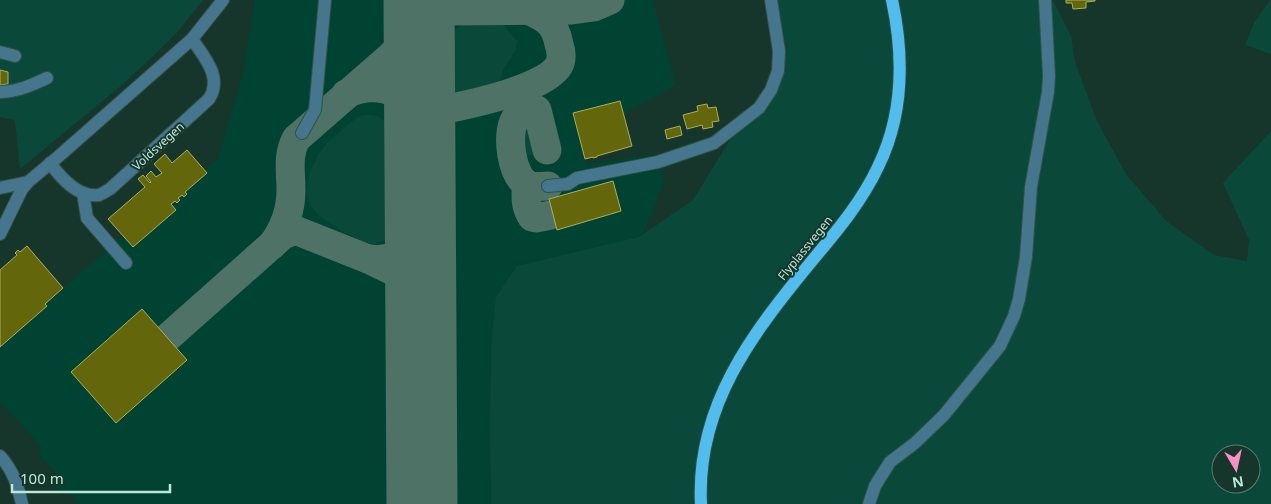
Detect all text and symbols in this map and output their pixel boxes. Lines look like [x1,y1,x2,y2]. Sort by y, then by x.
street label: Voldsvegen [128,118,188,174]
street label: Flyplassvegen [774,212,836,284]
north arrow [1211,444,1261,494]
scale bar [12,462,170,494]
text: 100 m [20,468,64,488]
text: N [1231,472,1245,493]

